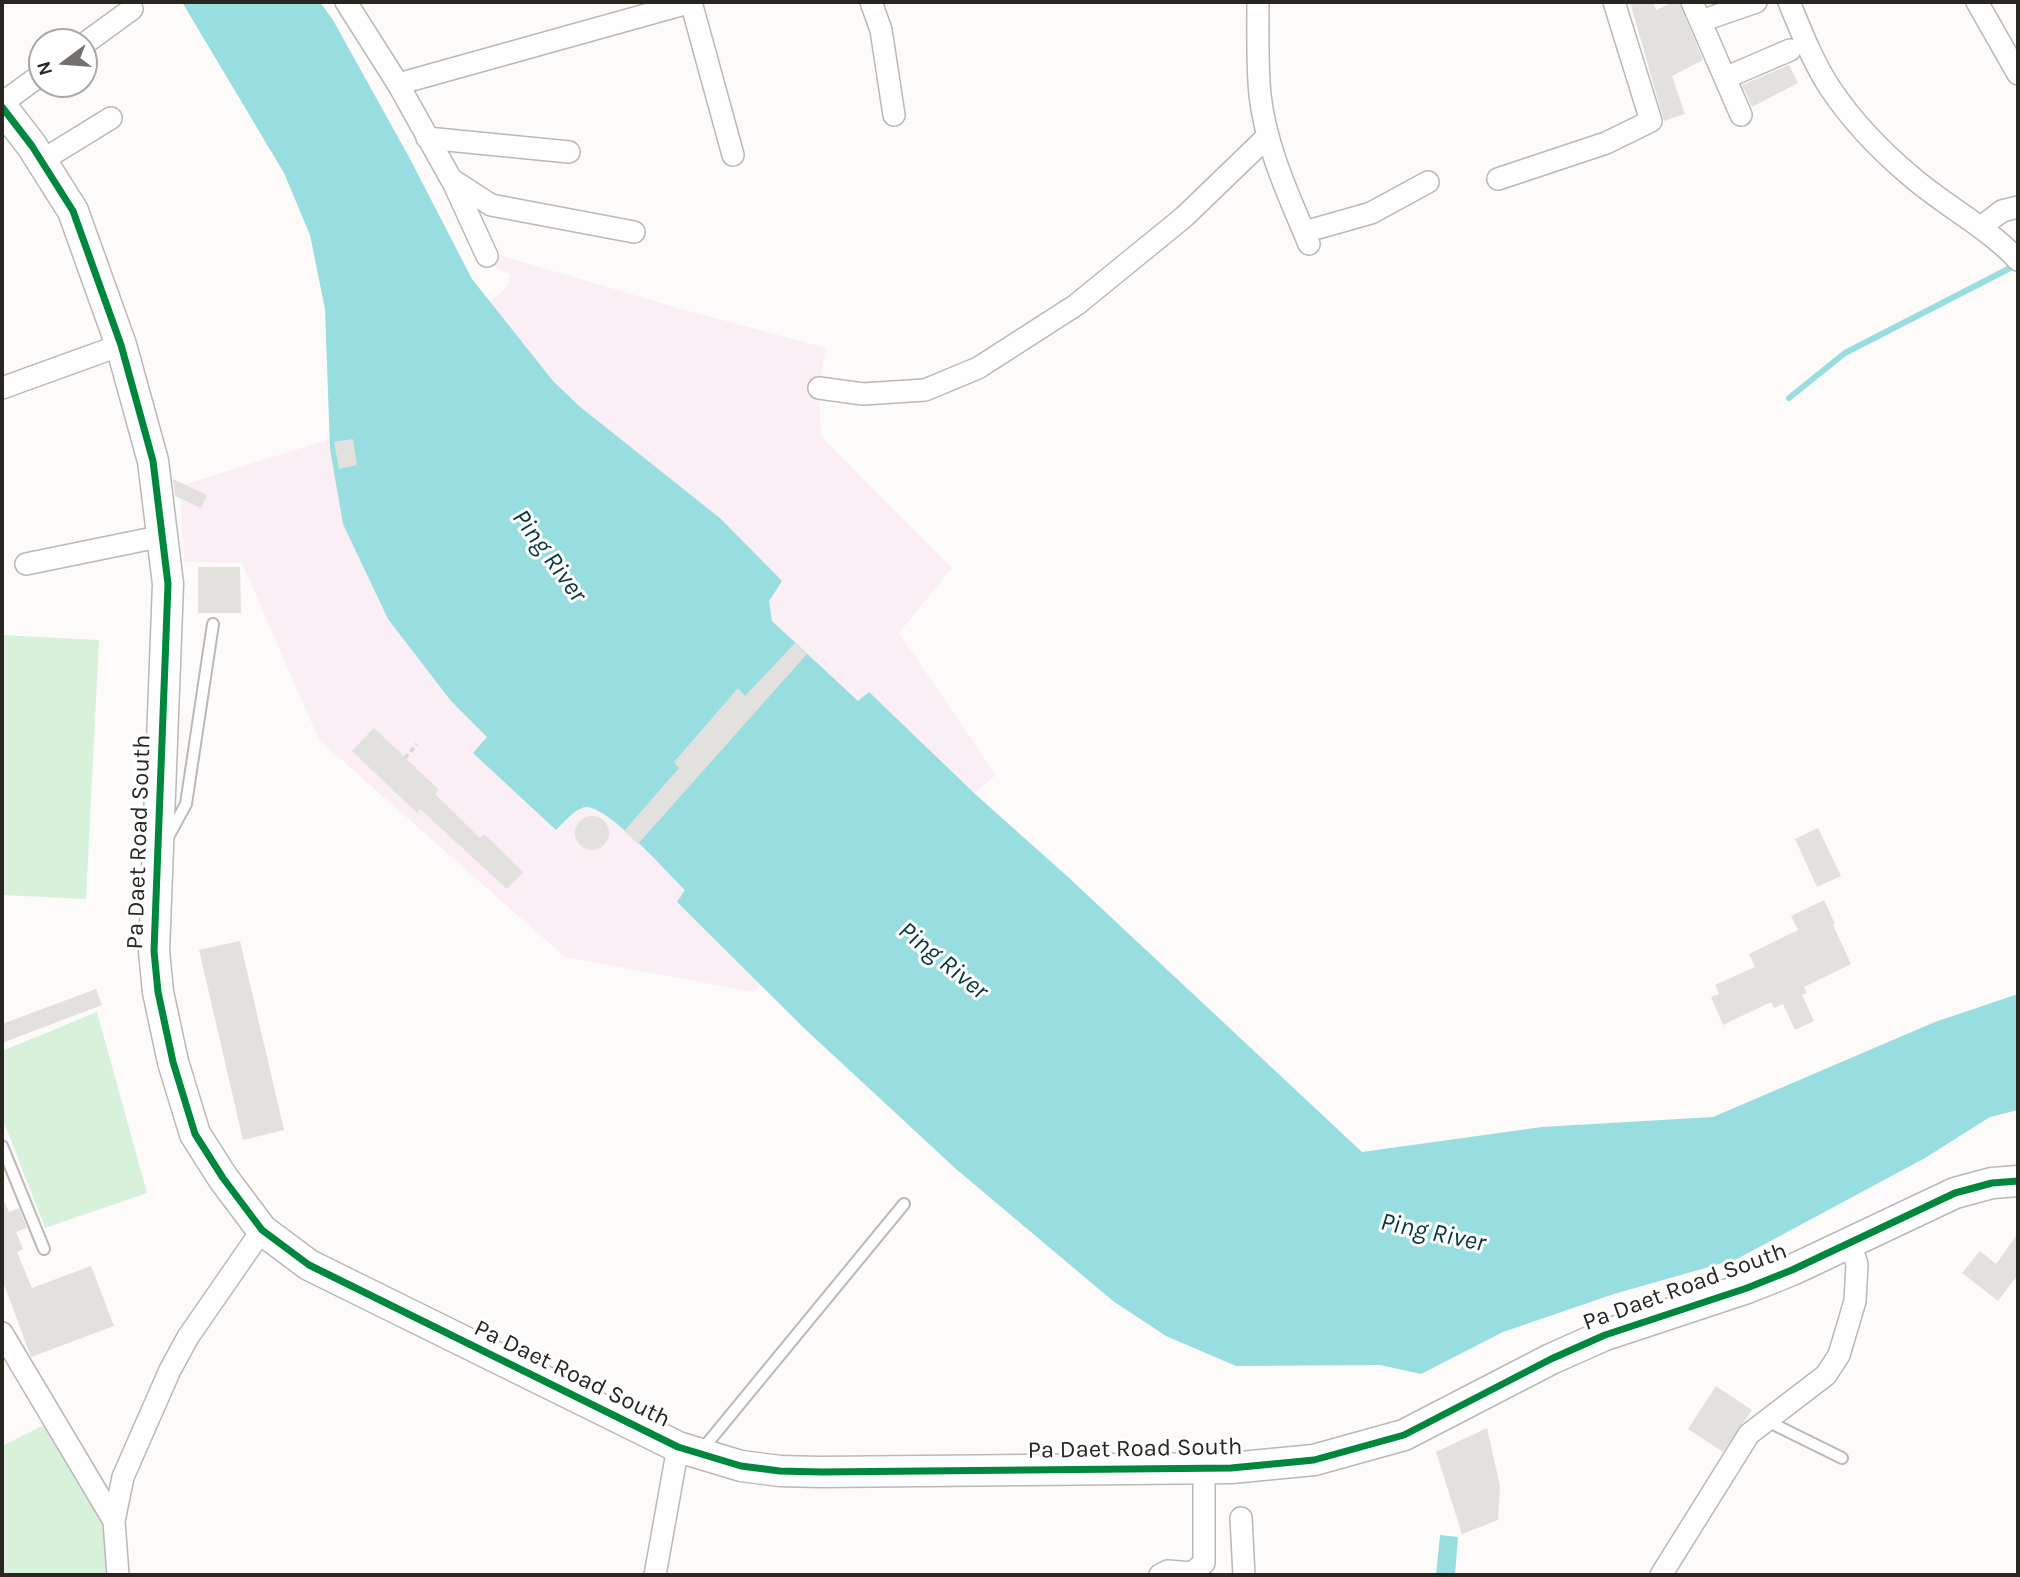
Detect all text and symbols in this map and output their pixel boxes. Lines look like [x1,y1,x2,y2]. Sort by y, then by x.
north arrow [28,28,98,98]
text: N [32,59,57,78]
water label: Ping River [505,504,593,608]
street label: Pa Daet Road South [121,734,157,950]
water label: Ping River [892,915,994,1007]
water label: Ping River [1377,1207,1489,1259]
street label: Pa Daet Road South [1579,1237,1791,1337]
street label: Pa Daet Road South [469,1314,675,1434]
street label: Pa Daet Road South [1027,1433,1243,1465]

